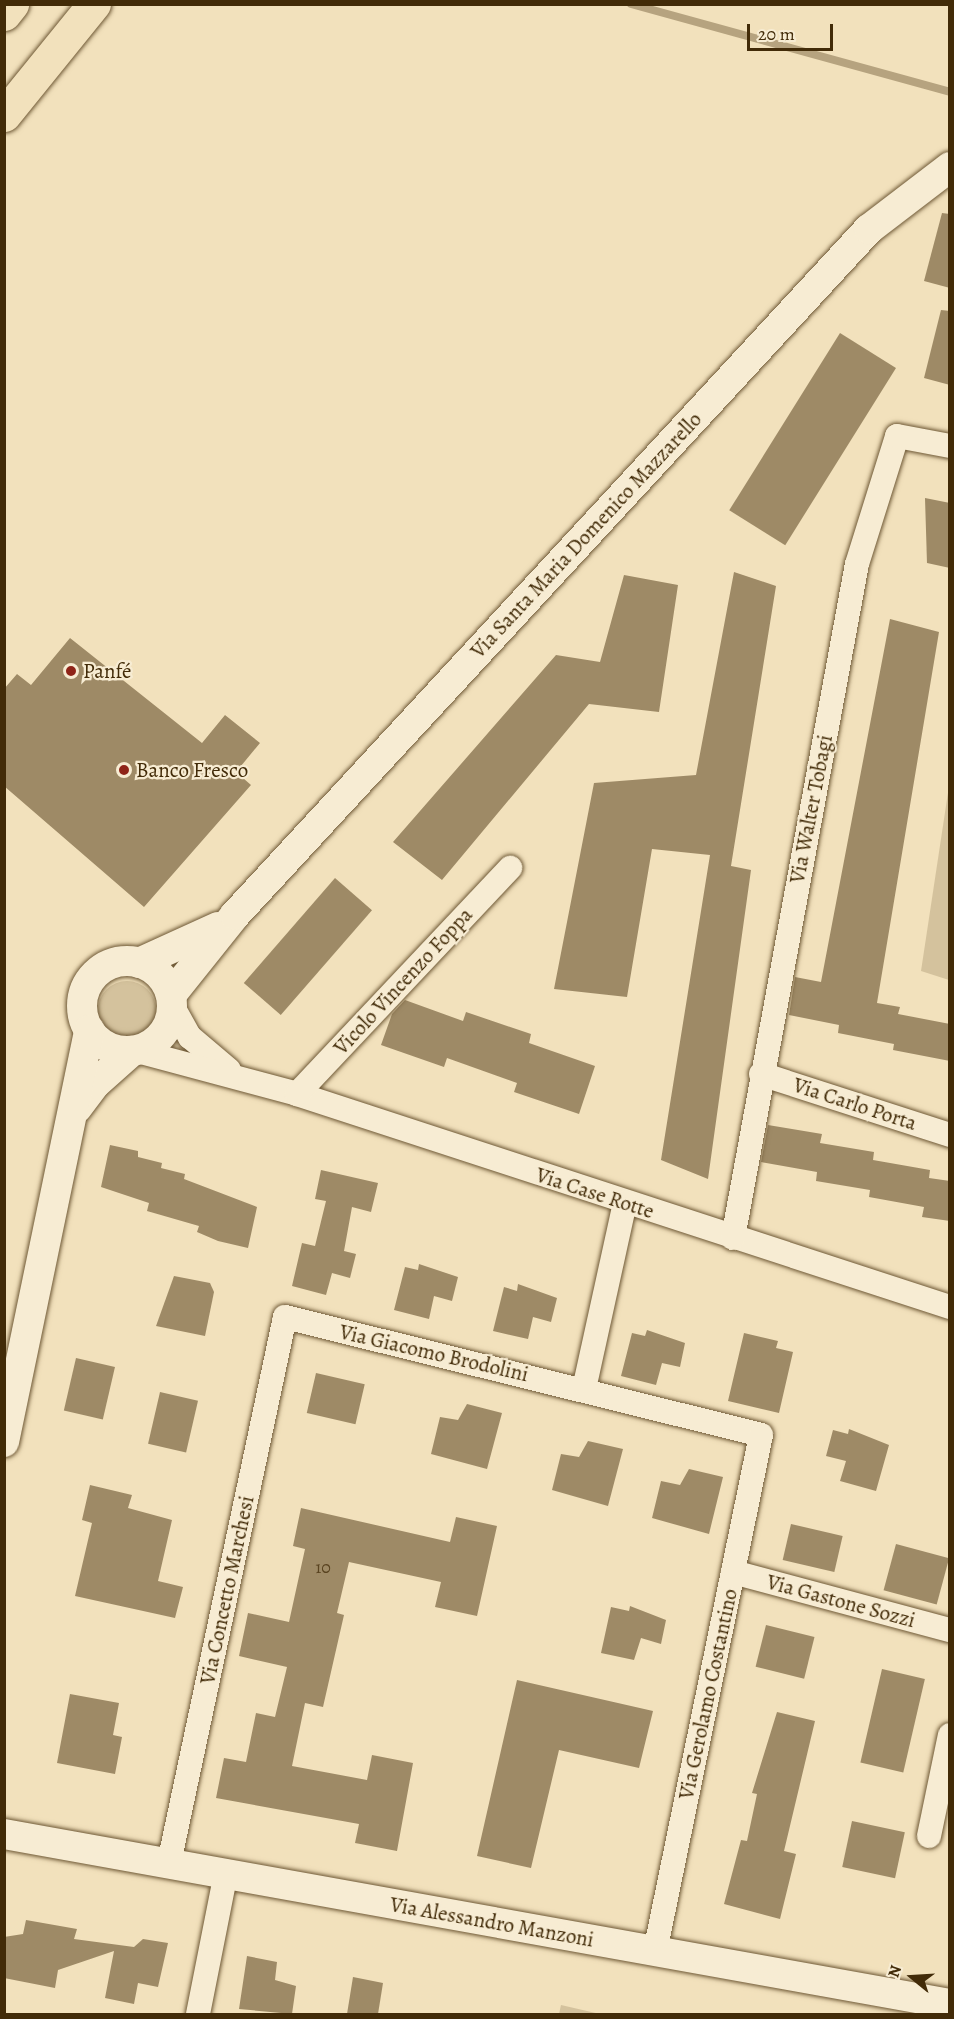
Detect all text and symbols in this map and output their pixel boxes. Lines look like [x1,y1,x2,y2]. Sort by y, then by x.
scale bar [750,12,836,50]
text: 20 m [758,22,795,46]
street label: Via Santa Maria Domenico Mazzarello [465,407,707,663]
place label: Panfé [83,658,131,684]
marker: Panfé [64,664,78,678]
street label: Via Walter Tobagi [784,733,838,885]
place label: Banco Fresco [136,757,248,783]
marker: Banco Fresco [117,763,131,777]
street label: Vicolo Vincenzo Foppa [328,902,478,1060]
street label: Via Carlo Porta [790,1072,920,1136]
street label: Via Case Rotte [533,1162,657,1224]
street label: Via Giacomo Brodolini [337,1319,531,1387]
street label: Via Concetto Marchesi [195,1493,259,1687]
house number: 10 [315,1556,331,1578]
street label: Via Gastone Sozzi [764,1569,918,1633]
street label: Via Gerolamo Costantino [673,1586,743,1802]
street label: Via Alessandro Manzoni [388,1892,596,1952]
north arrow [882,1947,942,2007]
text: N [883,1962,907,1980]

